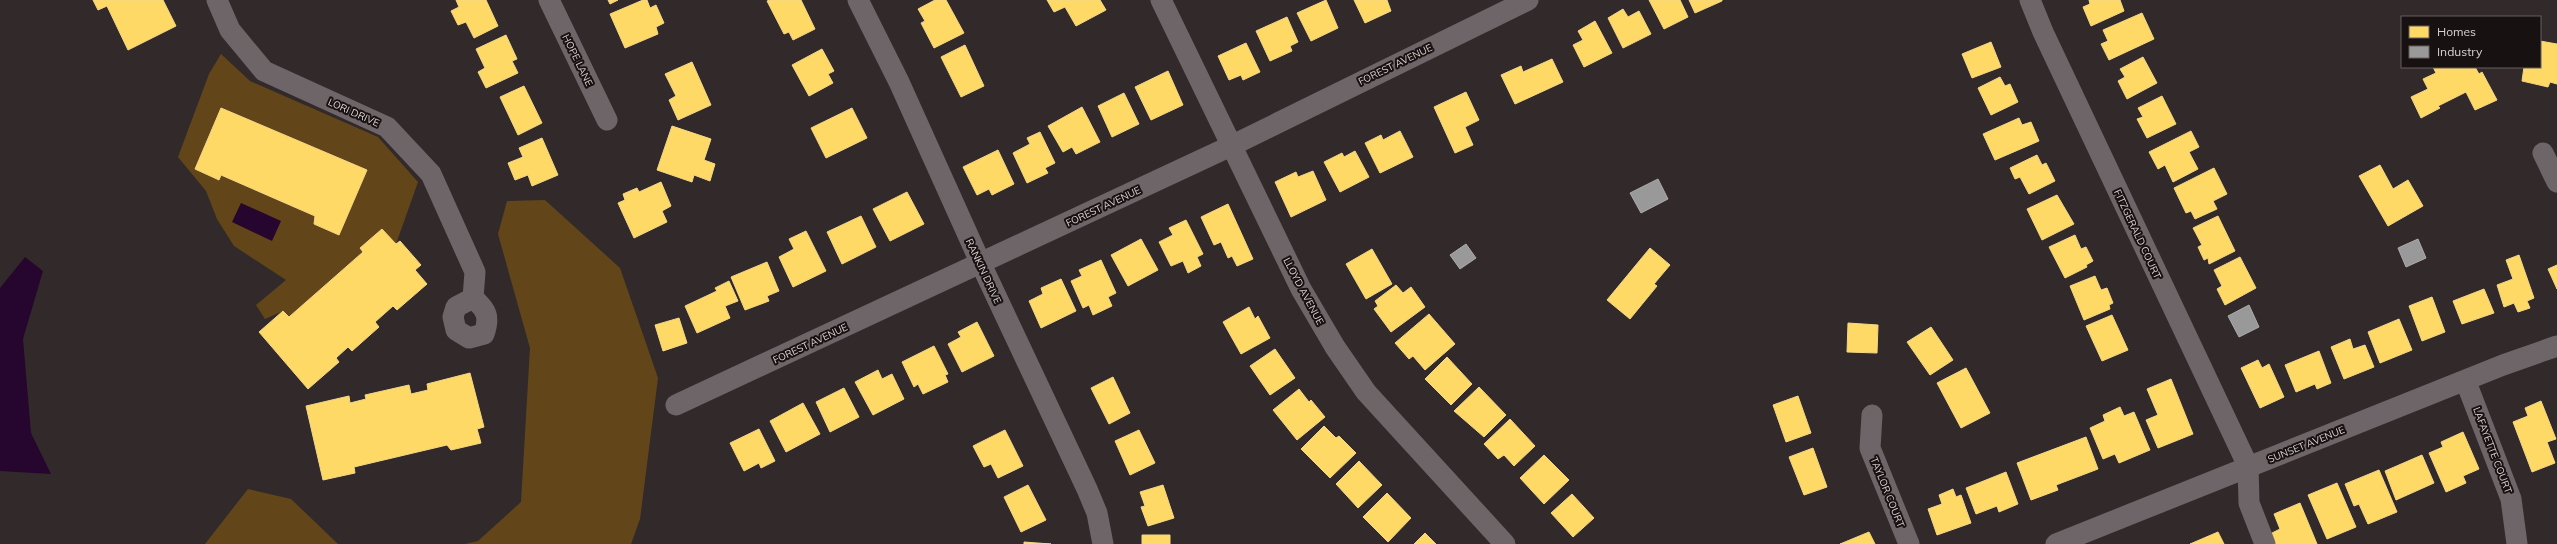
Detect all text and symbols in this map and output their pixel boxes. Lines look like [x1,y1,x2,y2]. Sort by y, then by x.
legend [2401,16,2541,68]
text: Homes [2437,24,2476,39]
street label: HOPE LANE [559,32,596,88]
street label: FOREST AVENUE [1356,41,1435,88]
text: Industry [2437,44,2483,59]
street label: LORI DRIVE [326,95,382,130]
street label: FOREST AVENUE [1064,183,1143,229]
street label: FITZGERALD COURT [2111,187,2164,281]
street label: RANKIN DRIVE [963,237,1004,306]
street label: LLOYD AVENUE [1280,255,1327,327]
street label: FOREST AVENUE [771,320,850,366]
street label: LAFAYETTE COURT [2470,405,2515,495]
street label: SUNSET AVENUE [2266,423,2347,466]
street label: TAYLOR COURT [1867,455,1908,529]

